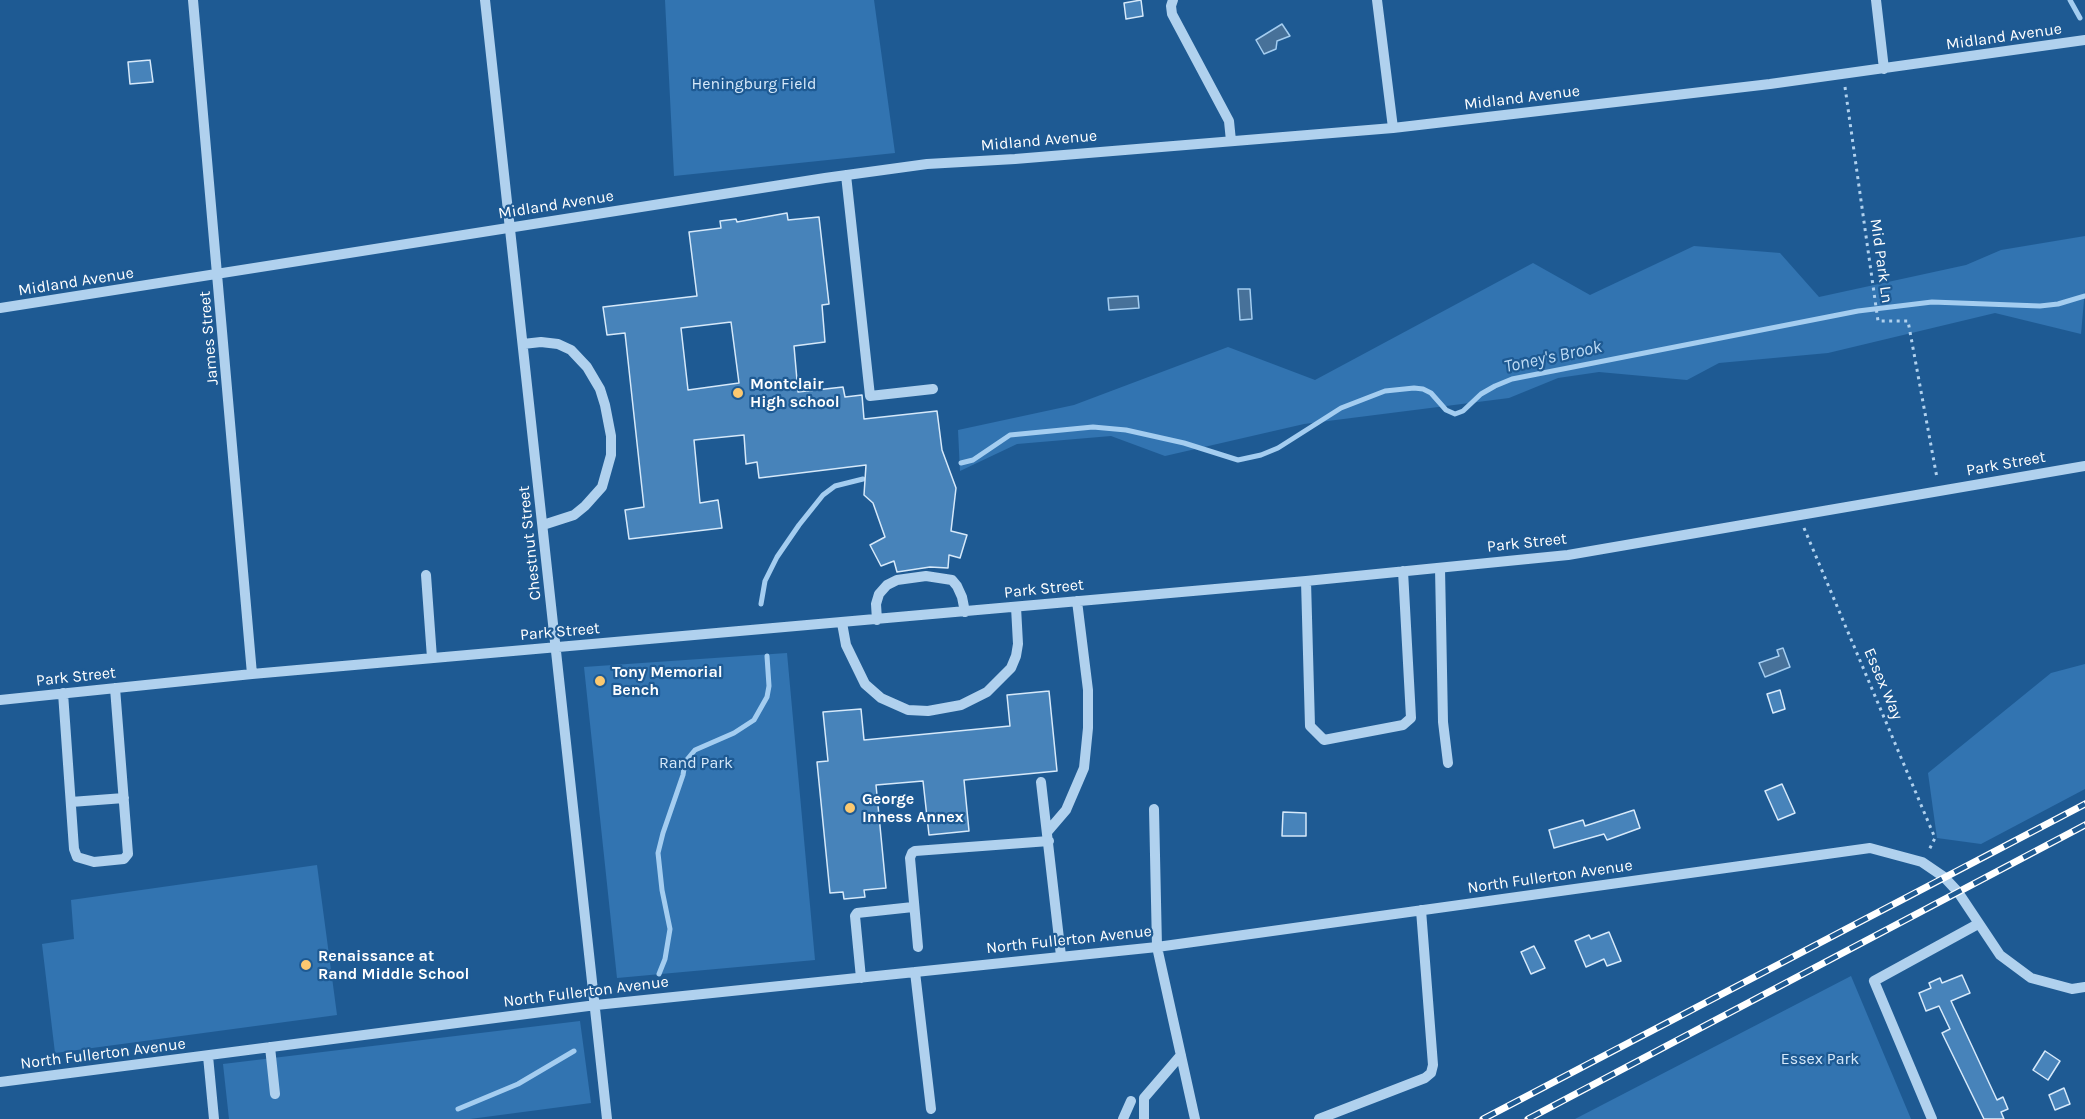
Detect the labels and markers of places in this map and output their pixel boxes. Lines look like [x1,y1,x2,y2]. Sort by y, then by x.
place label: Montclair High school [750,374,840,412]
marker: Montclair High school [731,386,745,400]
place label: Tony Memorial Bench [612,662,723,700]
marker: Tony Memorial Bench [593,674,607,688]
place label: George Inness Annex [862,789,963,827]
marker: George Inness Annex [843,801,857,815]
place label: Renaissance at Rand Middle School [318,946,469,984]
marker: Renaissance at Rand Middle School [299,958,313,972]

